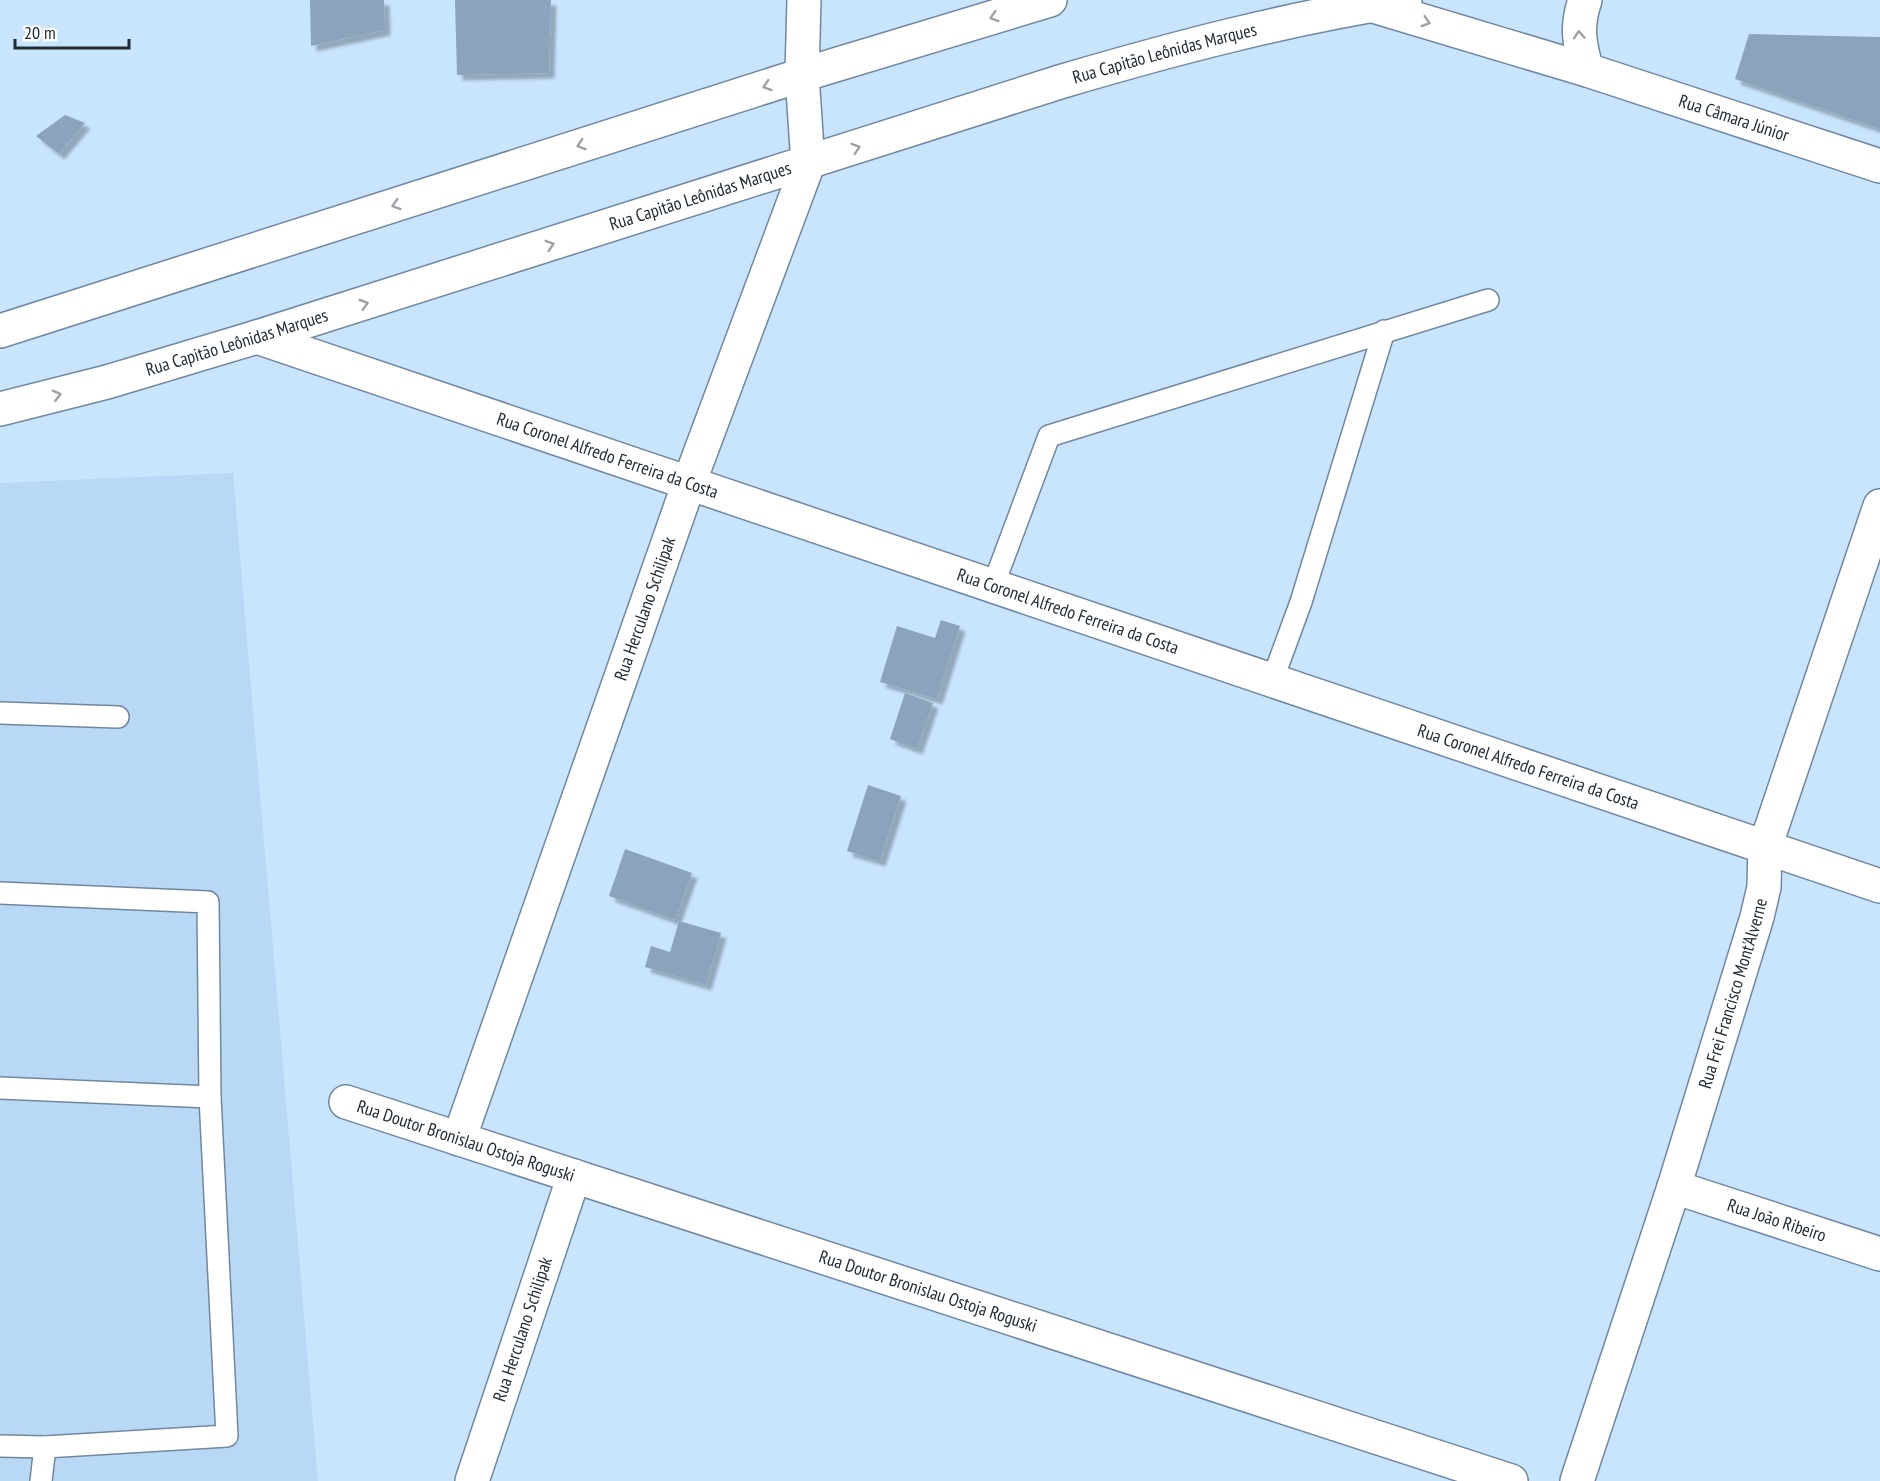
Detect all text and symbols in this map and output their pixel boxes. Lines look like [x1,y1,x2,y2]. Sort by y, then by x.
one-way arrow [989,10,1000,22]
scale bar [15,12,129,50]
one-way arrow [1420,15,1431,27]
street label: Rua Capitão Leônidas Marques [1070,18,1259,89]
text: 20 m [24,21,56,44]
one-way arrow [1572,30,1585,39]
one-way arrow [762,79,773,91]
street label: Rua Câmara Júnior [1676,89,1792,146]
one-way arrow [576,138,587,151]
one-way arrow [850,143,861,155]
street label: Rua Capitão Leônidas Marques [606,156,794,235]
one-way arrow [391,198,402,210]
one-way arrow [544,240,555,252]
one-way arrow [358,298,369,311]
street label: Rua Capitão Leônidas Marques [143,303,331,381]
one-way arrow [51,389,61,402]
street label: Rua Coronel Alfredo Ferreira da Costa [494,407,721,503]
street label: Rua Herculano Schilipak [609,534,680,683]
street label: Rua Coronel Alfredo Ferreira da Costa [954,563,1182,659]
street label: Rua Coronel Alfredo Ferreira da Costa [1415,718,1642,815]
street label: Rua Frei Francisco Mont'Alverne [1693,896,1772,1091]
street label: Rua Doutor Bronislau Ostoja Roguski [354,1094,578,1187]
street label: Rua João Ribeiro [1724,1193,1830,1247]
street label: Rua Doutor Bronislau Ostoja Roguski [816,1245,1040,1337]
street label: Rua Herculano Schilipak [487,1254,557,1404]

